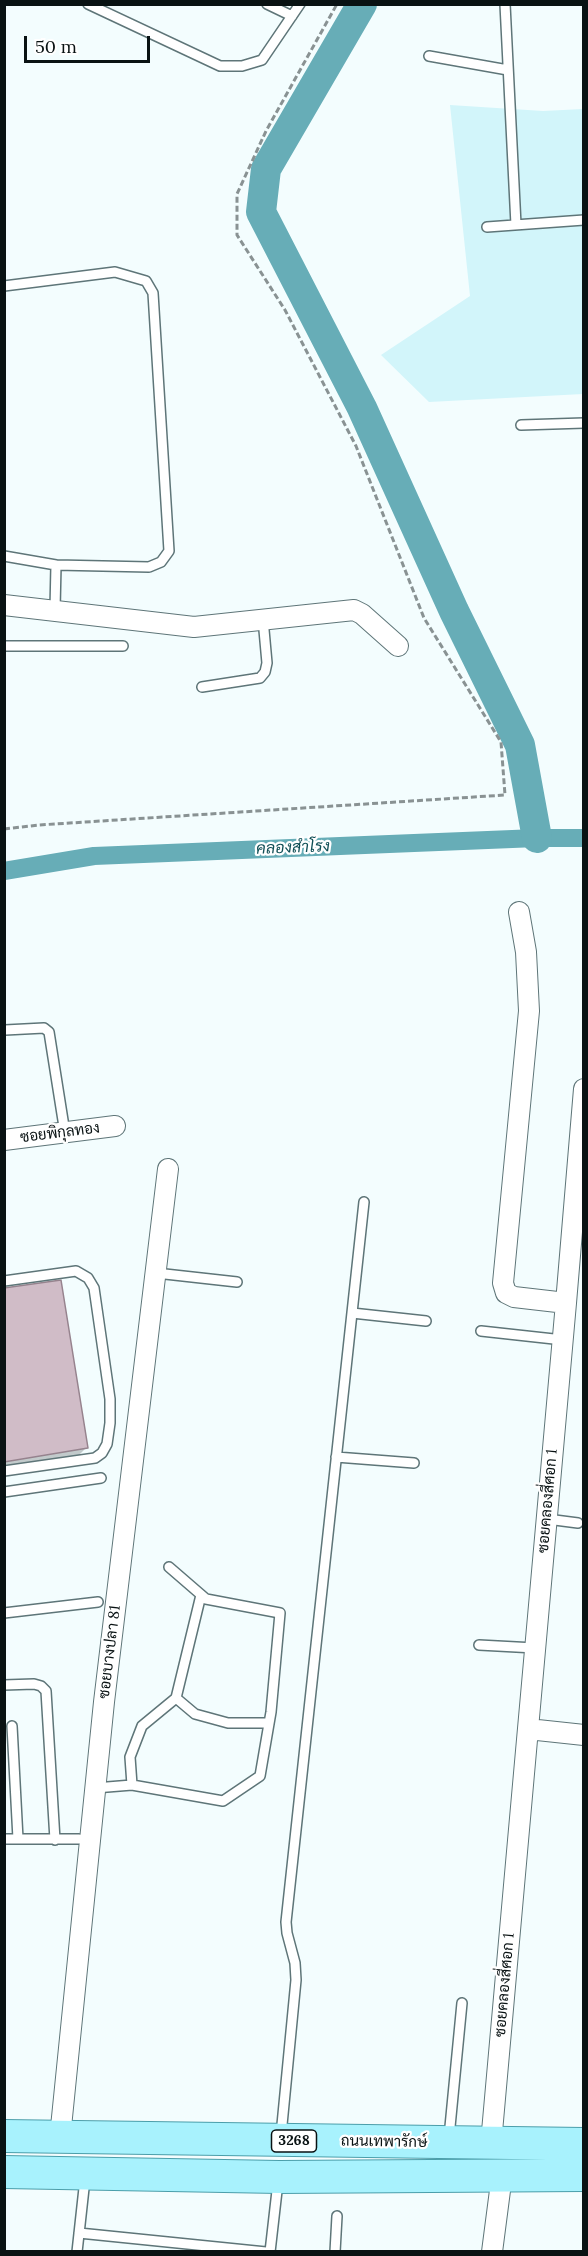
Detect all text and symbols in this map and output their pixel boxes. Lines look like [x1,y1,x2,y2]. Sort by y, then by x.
scale bar [27,24,153,62]
text: 50 m [35,35,77,58]
water label: คลองสำโรง [256,837,330,859]
street label: ซอยพิกุลทอง [19,1119,101,1147]
street label: ซอยคลองสี่ศอก 1 [534,1448,562,1554]
street label: ซอยบางปลา 81 [95,1604,125,1700]
street label: ซอยคลองสี่ศอก 1 [491,1932,519,2038]
road number: 3268 [272,2130,316,2152]
street label: ถนนเทพารักษ์ [341,2132,427,2152]

